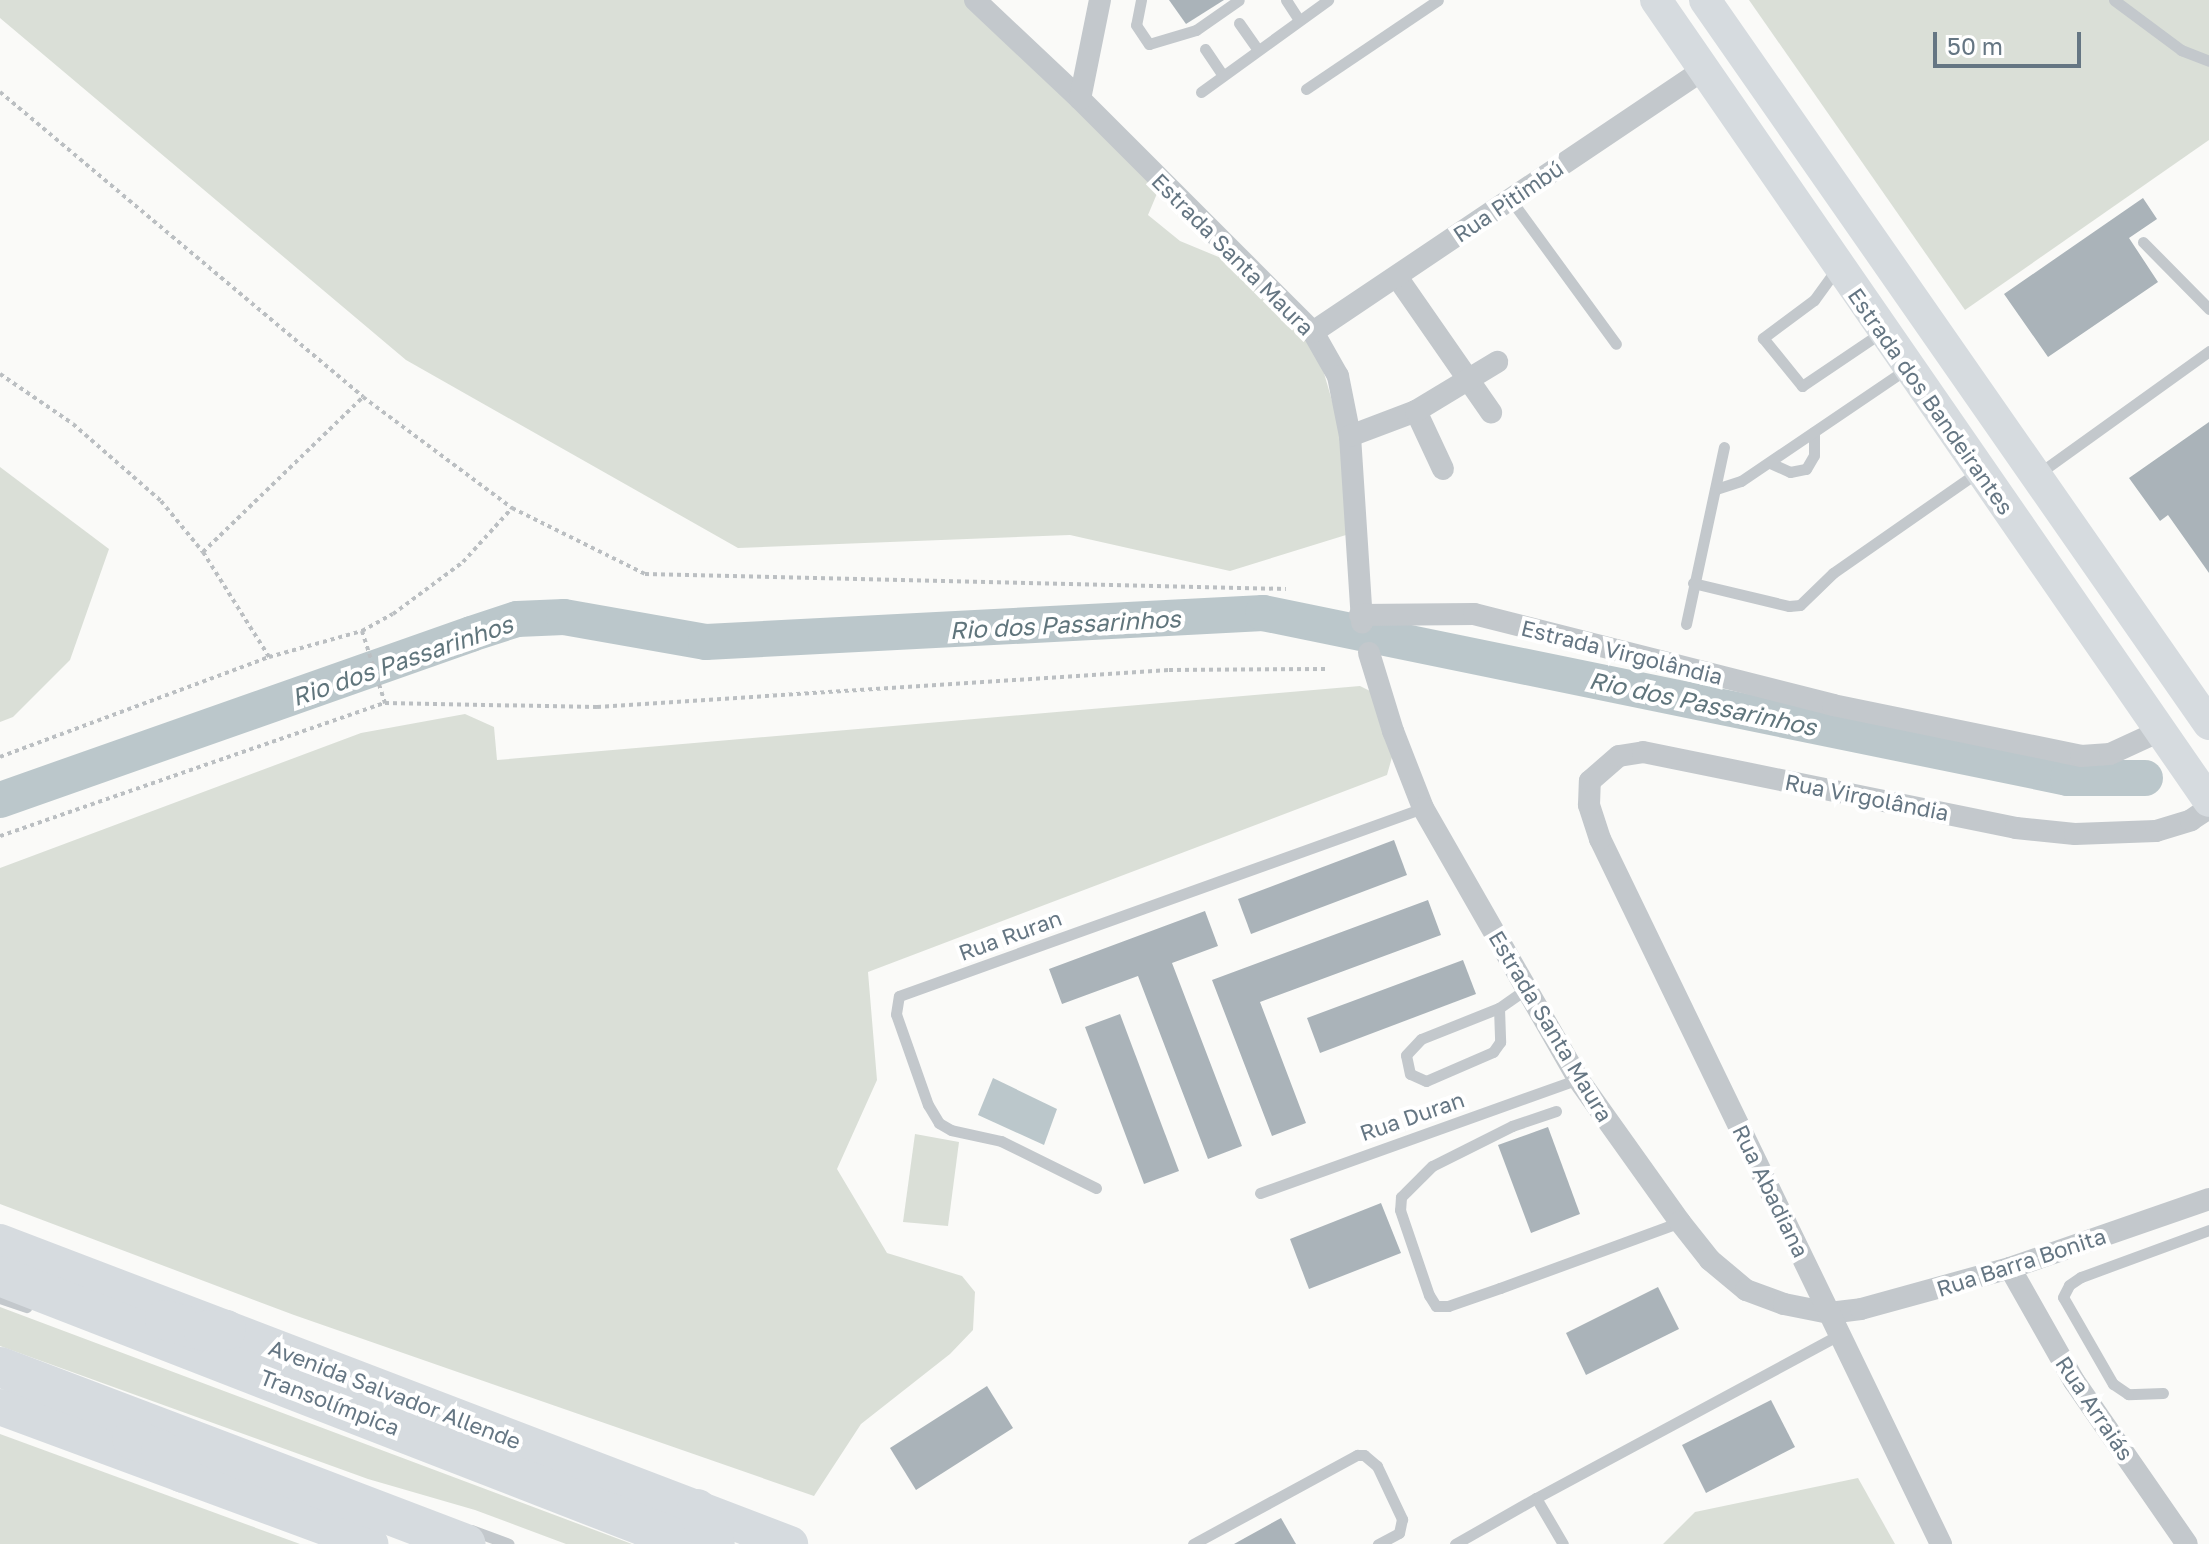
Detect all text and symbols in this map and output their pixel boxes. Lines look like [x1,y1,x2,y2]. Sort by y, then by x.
scale bar [1937,16,2085,66]
text: 50 m [1947,31,2003,60]
street label: Rua Pitimbú [1448,155,1568,247]
street label: Estrada Santa Maura [1147,168,1319,340]
street label: Estrada dos Bandeirantes [1843,283,2019,519]
water label: Rio dos Passarinhos [949,604,1181,644]
water label: Rio dos Passarinhos [288,609,516,711]
street label: Estrada Virgolândia [1519,614,1725,690]
water label: Rio dos Passarinhos [1587,665,1819,741]
street label: Rua Virgolândia [1783,768,1951,826]
street label: Rua Ruran [955,904,1065,966]
street label: Estrada Santa Maura [1484,926,1618,1126]
street label: Rua Duran [1356,1086,1468,1146]
street label: Rua Abadiana [1728,1120,1814,1262]
street label: Rua Barra Bonita [1933,1222,2109,1302]
street label: Avenida Salvador Allende [265,1334,525,1454]
street label: Rua Arraiás [2051,1351,2139,1465]
street label: Transolímpica [257,1363,403,1441]

